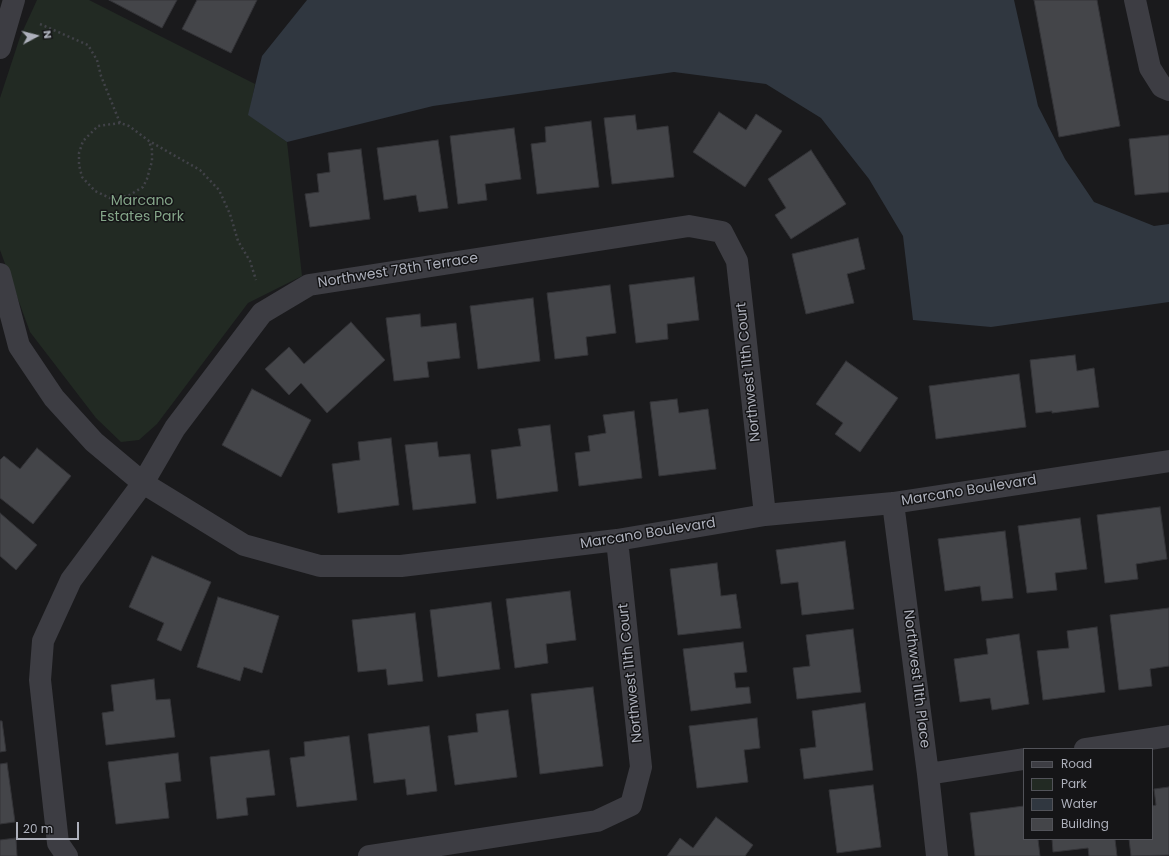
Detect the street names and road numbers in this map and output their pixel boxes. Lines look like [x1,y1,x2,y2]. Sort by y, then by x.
street label: Northwest 78th Terrace [317,250,479,292]
street label: Northwest 11th Court [733,301,765,443]
street label: Marcano Boulevard [900,472,1038,510]
street label: Marcano Boulevard [579,515,717,553]
street label: Northwest 11th Court [615,602,647,744]
street label: Northwest 11th Place [899,609,933,749]

